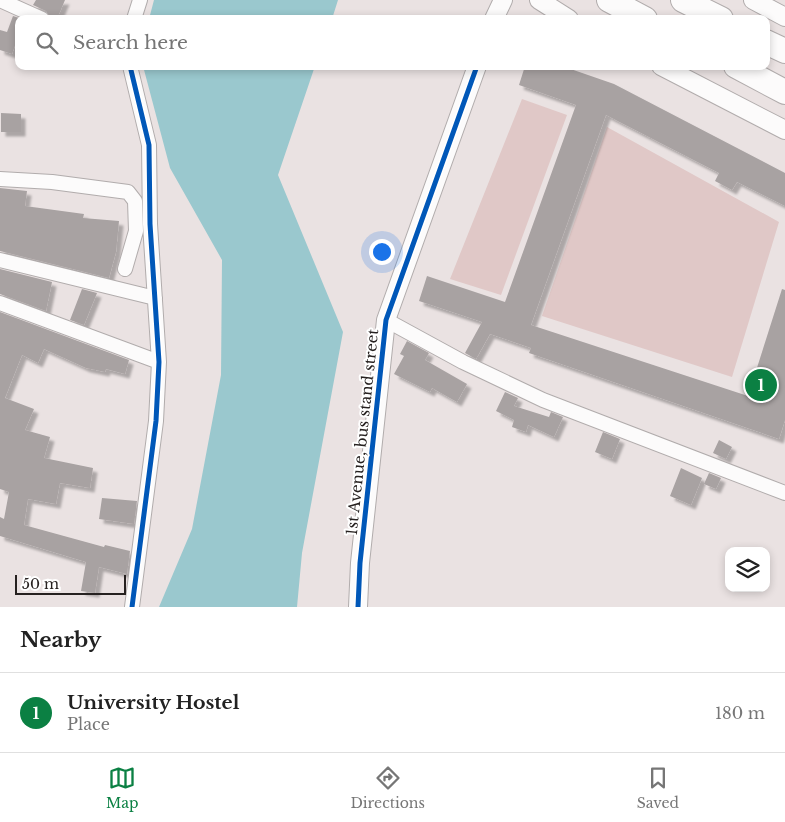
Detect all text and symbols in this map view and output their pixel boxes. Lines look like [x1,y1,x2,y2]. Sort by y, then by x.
search box [15,15,770,70]
icon: search [33,29,61,57]
text: Search here [73,31,188,54]
your location [369,239,395,265]
street label: 1st Avenue, bus stand street [342,328,382,536]
pin: 1 [745,366,777,404]
map controls [725,547,770,592]
button: layers [725,547,770,592]
scale bar [15,572,126,595]
text: 50 m [22,575,59,593]
text: Nearby [20,627,101,653]
text: University Hostel [67,691,239,714]
text: 1 [33,703,39,723]
text: 180 m [715,703,765,723]
text: Place [67,714,110,734]
tab: Map [106,764,139,812]
tab: Directions [350,764,425,812]
tab: Saved [637,764,679,812]

